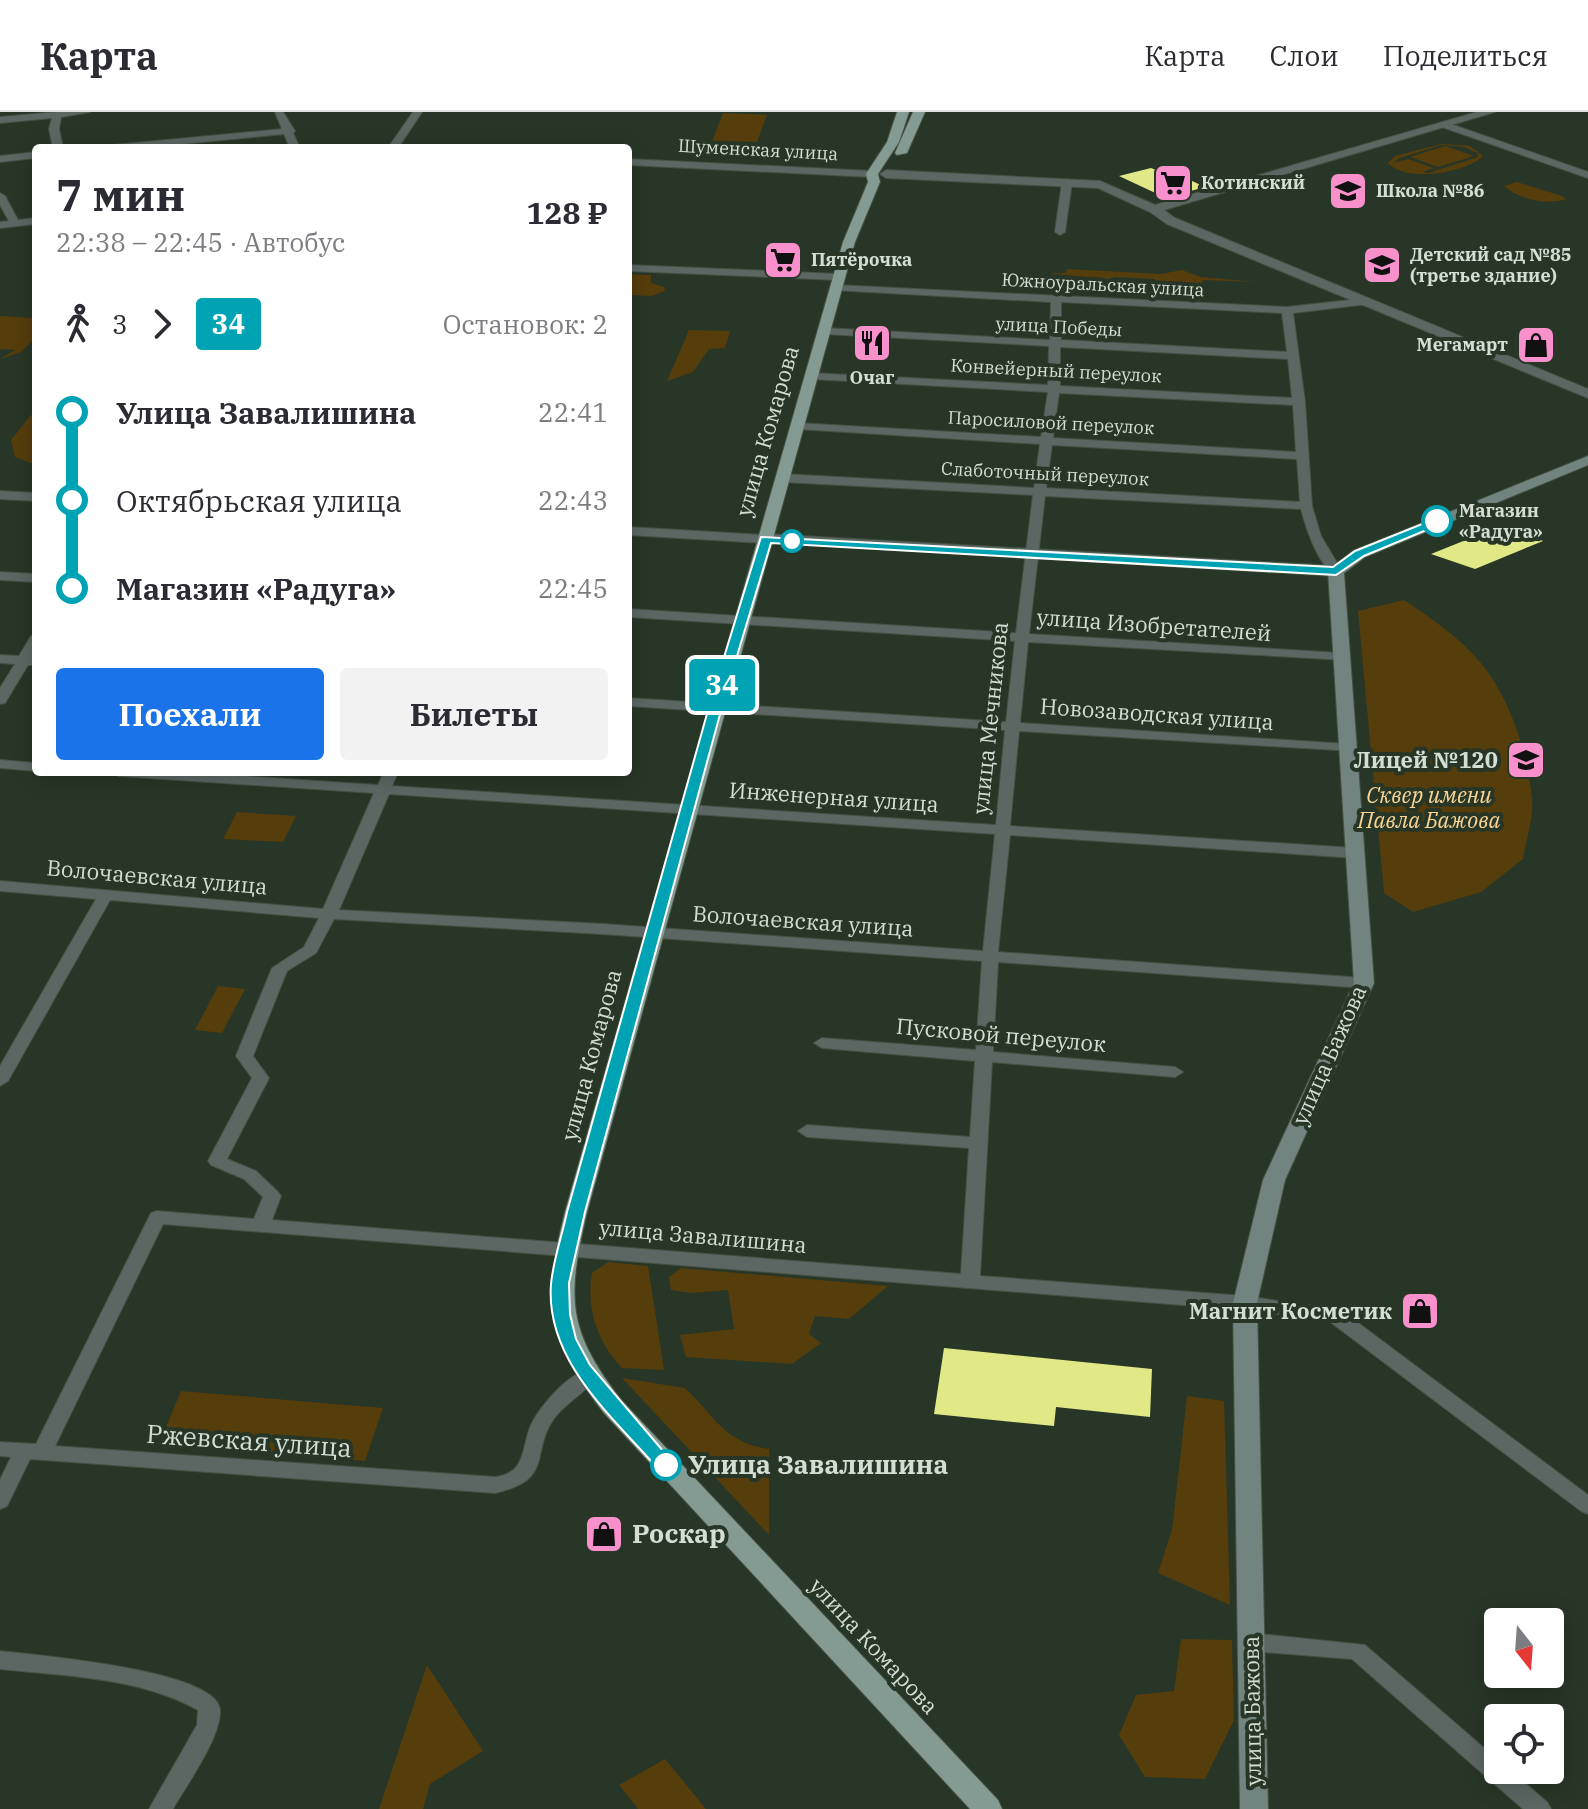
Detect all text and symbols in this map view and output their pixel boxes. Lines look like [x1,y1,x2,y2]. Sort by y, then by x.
text: Карта [40,31,158,80]
text: Карта [1144,37,1225,74]
text: Слои [1269,37,1339,74]
text: Поделиться [1383,37,1548,74]
street label: Шуменская улица [677,134,839,165]
supermarket icon: Котинский [1152,162,1194,204]
text: 7 мин [56,166,185,223]
school or university icon: Школа №86 [1327,170,1369,212]
place label: Котинский [1201,171,1305,194]
place label: Школа №86 [1376,179,1485,202]
text: 128 ₽ [527,193,608,232]
text: 22:38 – 22:45 · Автобус [56,225,345,259]
supermarket icon: Пятёрочка [762,239,804,281]
place label: Детский сад №85 (третье здание) [1410,243,1572,287]
school or university icon: Детский сад №85 (третье здание) [1361,244,1403,286]
place label: Пятёрочка [811,248,912,271]
street label: Южноуральская улица [1001,268,1205,301]
icon: walk [56,302,100,346]
icon: forward [140,302,184,346]
text: 34 [212,305,245,342]
text: 3 [112,307,128,341]
text: Остановок: 2 [443,307,608,341]
street label: улица Победы [995,312,1123,341]
restaurant icon: Очаг [851,322,893,364]
shop icon: Мегамарт [1515,324,1557,366]
place label: Мегамарт [1417,333,1508,356]
street label: улица Комарова [728,342,805,520]
street label: Конвейерный переулок [950,353,1163,388]
place label: Очаг [850,366,894,389]
text: Улица Завалишина [116,393,416,432]
text: 22:41 [538,395,608,429]
street label: Паросиловой переулок [947,406,1155,439]
street label: Слаботочный переулок [941,457,1150,490]
text: Октябрьская улица [116,481,402,520]
text: 22:43 [538,483,608,517]
place label: Магазин «Радуга» [1459,499,1543,543]
marker: Магазин «Радуга» [1422,506,1452,536]
unlabelled marker [781,530,803,552]
text: Магазин «Радуга» [116,569,396,608]
text: 22:45 [538,571,608,605]
street label: улица Изобретателей [1036,602,1272,647]
street label: улица Мечникова [965,620,1014,816]
line badge: 34 [686,659,758,711]
text: 34 [705,666,739,703]
button: Поехали [56,668,324,760]
button: Билеты [340,668,608,760]
street label: Новозаводская улица [1039,691,1275,736]
school or university icon: Лицей №120 [1505,739,1547,781]
place label: Лицей №120 [1354,745,1498,774]
street label: Инженерная улица [728,775,940,818]
park label: Сквер имени Павла Бажова [1357,780,1500,834]
street label: Волочаевская улица [45,852,269,901]
street label: Волочаевская улица [691,898,915,943]
street label: улица Комарова [554,966,627,1144]
street label: улица Бажова [1285,980,1372,1129]
street label: Пусковой переулок [895,1011,1107,1058]
street label: улица Завалишина [598,1212,808,1259]
shop icon: Магнит Косметик [1399,1290,1441,1332]
place label: Магнит Косметик [1189,1296,1392,1325]
street label: Ржевская улица [145,1416,353,1464]
place label: Улица Завалишина [688,1447,948,1481]
marker: Улица Завалишина [651,1450,681,1480]
shop icon: Роскар [583,1513,625,1555]
place label: Роскар [632,1516,726,1550]
street label: улица Комарова [804,1571,945,1720]
north arrow [1484,1608,1564,1688]
map controls [1484,1608,1564,1784]
street label: улица Бажова [1236,1636,1267,1786]
button: locate [1484,1704,1564,1784]

